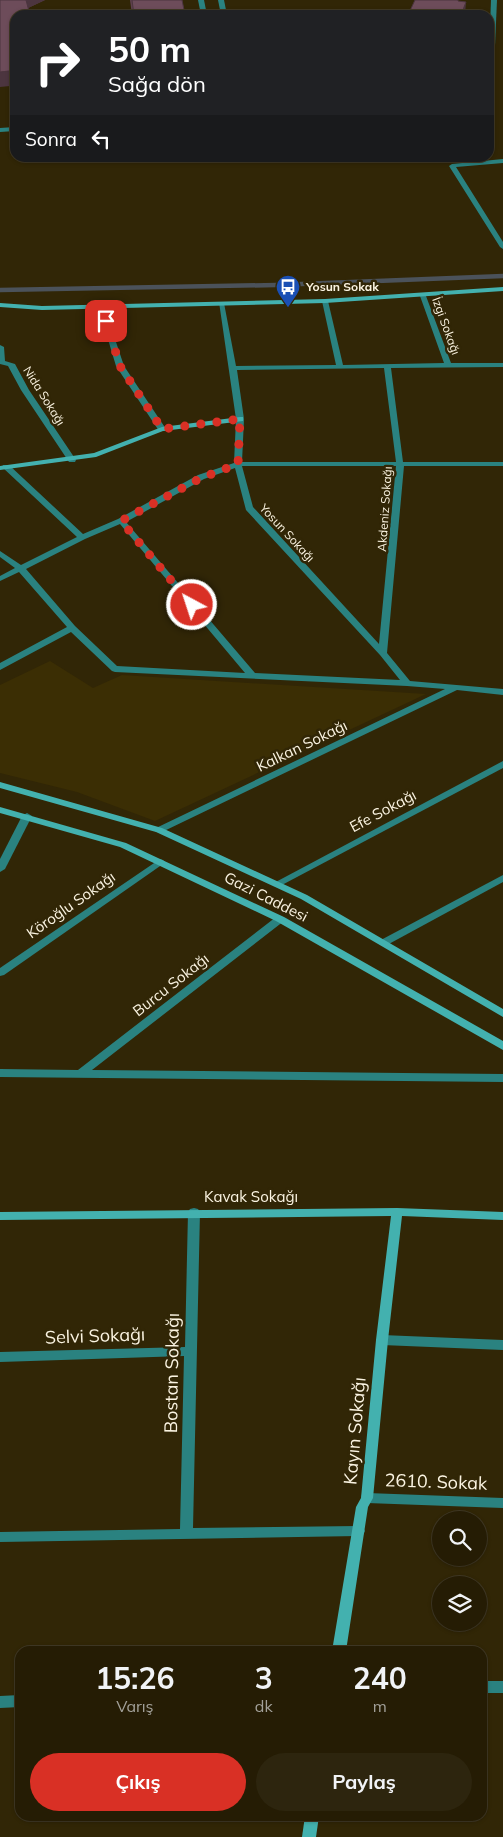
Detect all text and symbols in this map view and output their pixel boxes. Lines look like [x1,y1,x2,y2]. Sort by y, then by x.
text: 50 m [108,27,191,71]
icon: right [25,30,90,95]
text: Sağa dön [108,70,206,98]
icon: left [87,125,115,153]
text: Sonra [25,127,77,151]
bus stop icon: Yosun Sokak [275,274,301,308]
place label: Yosun Sokak [305,279,379,294]
street label: İzgi Sokağı [429,295,464,357]
pin [85,300,127,342]
icon: arrive [92,307,120,335]
street label: Nida Sokağı [20,363,69,428]
street label: Akdeniz Sokağı [374,466,395,552]
street label: Yosun Sokağı [256,500,318,565]
position arrow [165,578,217,630]
street label: Kalkan Sokağı [253,715,350,776]
street label: Efe Sokağı [346,785,419,836]
street label: Köroğlu Sokağı [23,867,119,942]
street label: Gazi Caddesi [221,867,311,926]
street label: Burcu Sokağı [129,949,213,1020]
street label: Kavak Sokağı [204,1187,298,1206]
street label: Bostan Sokağı [159,1313,184,1433]
street label: Selvi Sokağı [44,1322,146,1349]
street label: Kayın Sokağı [338,1376,371,1486]
street label: 2610. Sokak [384,1468,488,1495]
map controls [432,1511,487,1631]
button: search [432,1511,487,1566]
button: layers [432,1576,487,1631]
text: 15:26 [95,1659,175,1697]
text: 3 [255,1659,273,1697]
text: 240 [353,1659,407,1697]
text: Varış [116,1696,154,1716]
text: dk [255,1696,273,1716]
text: m [373,1696,387,1716]
button: Çıkış [30,1753,246,1811]
button: Paylaş [256,1753,472,1811]

